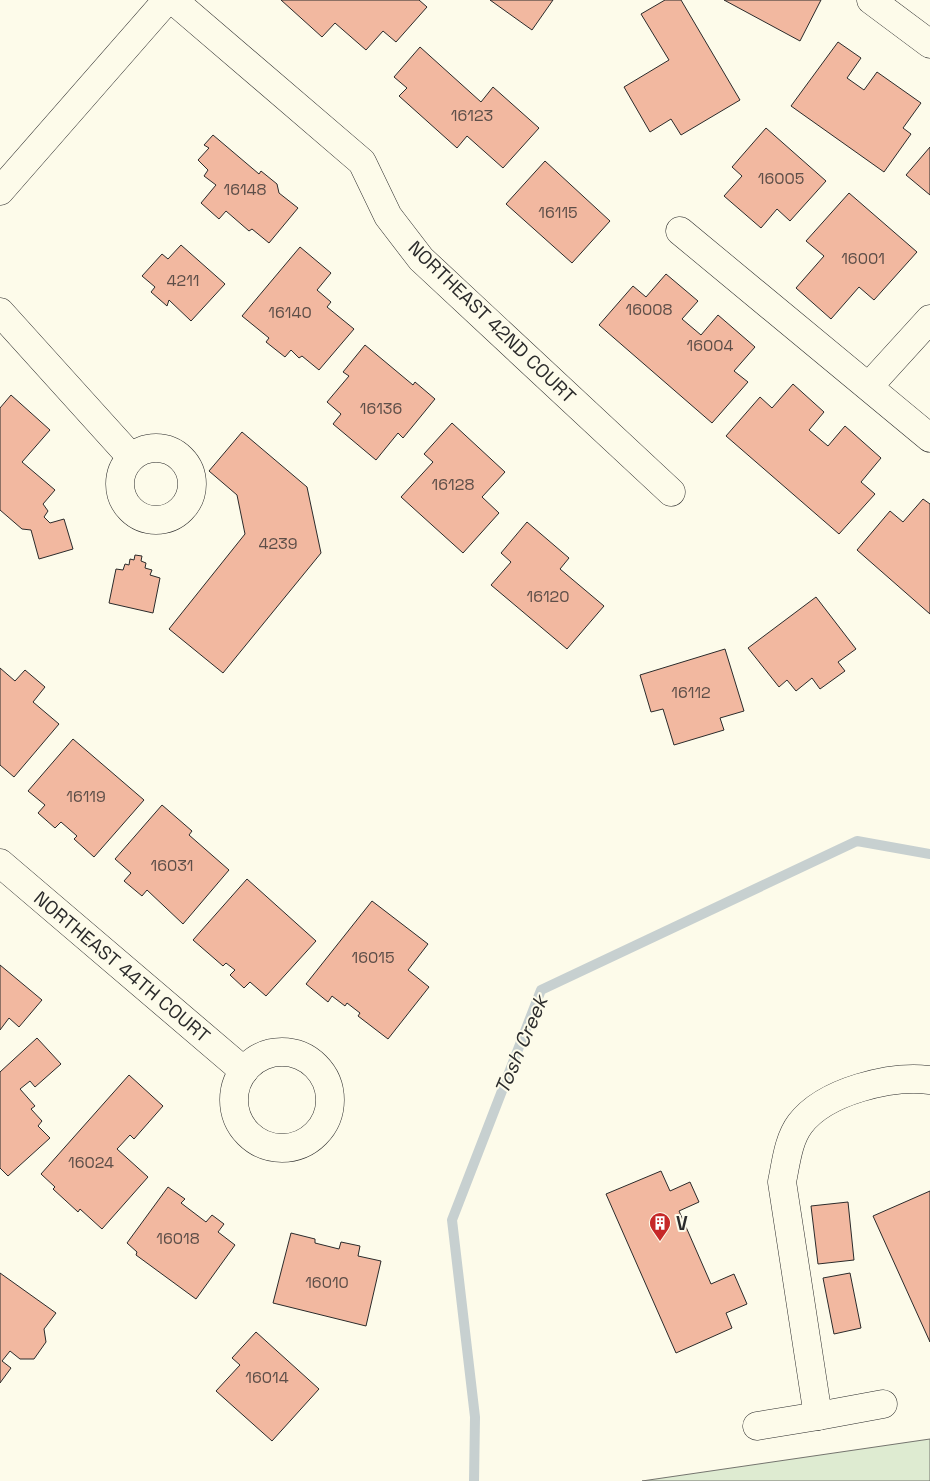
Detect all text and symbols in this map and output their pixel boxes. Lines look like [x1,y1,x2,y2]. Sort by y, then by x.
house number: 16123 [451,105,493,126]
house number: 16005 [758,168,804,189]
house number: 16148 [223,179,267,200]
house number: 16115 [538,202,578,223]
street label: NORTHEAST 42ND COURT [403,235,581,409]
house number: 16001 [841,248,885,269]
house number: 4211 [166,270,200,291]
house number: 16008 [626,299,673,320]
house number: 16140 [268,302,312,323]
house number: 16004 [687,335,734,356]
house number: 16136 [360,398,402,419]
house number: 16128 [432,474,474,495]
house number: 4239 [258,533,298,554]
house number: 16120 [526,586,570,607]
house number: 16112 [671,682,711,703]
house number: 16119 [66,786,106,807]
house number: 16031 [151,855,193,876]
street label: NORTHEAST 44TH COURT [29,886,215,1048]
house number: 16015 [351,947,395,968]
water label: Tosh Creek [489,990,554,1098]
house number: 16024 [68,1152,114,1173]
building icon: V [648,1211,672,1242]
place label: V [676,1211,688,1236]
house number: 16018 [156,1228,200,1249]
house number: 16010 [305,1272,349,1293]
house number: 16014 [245,1367,289,1388]

